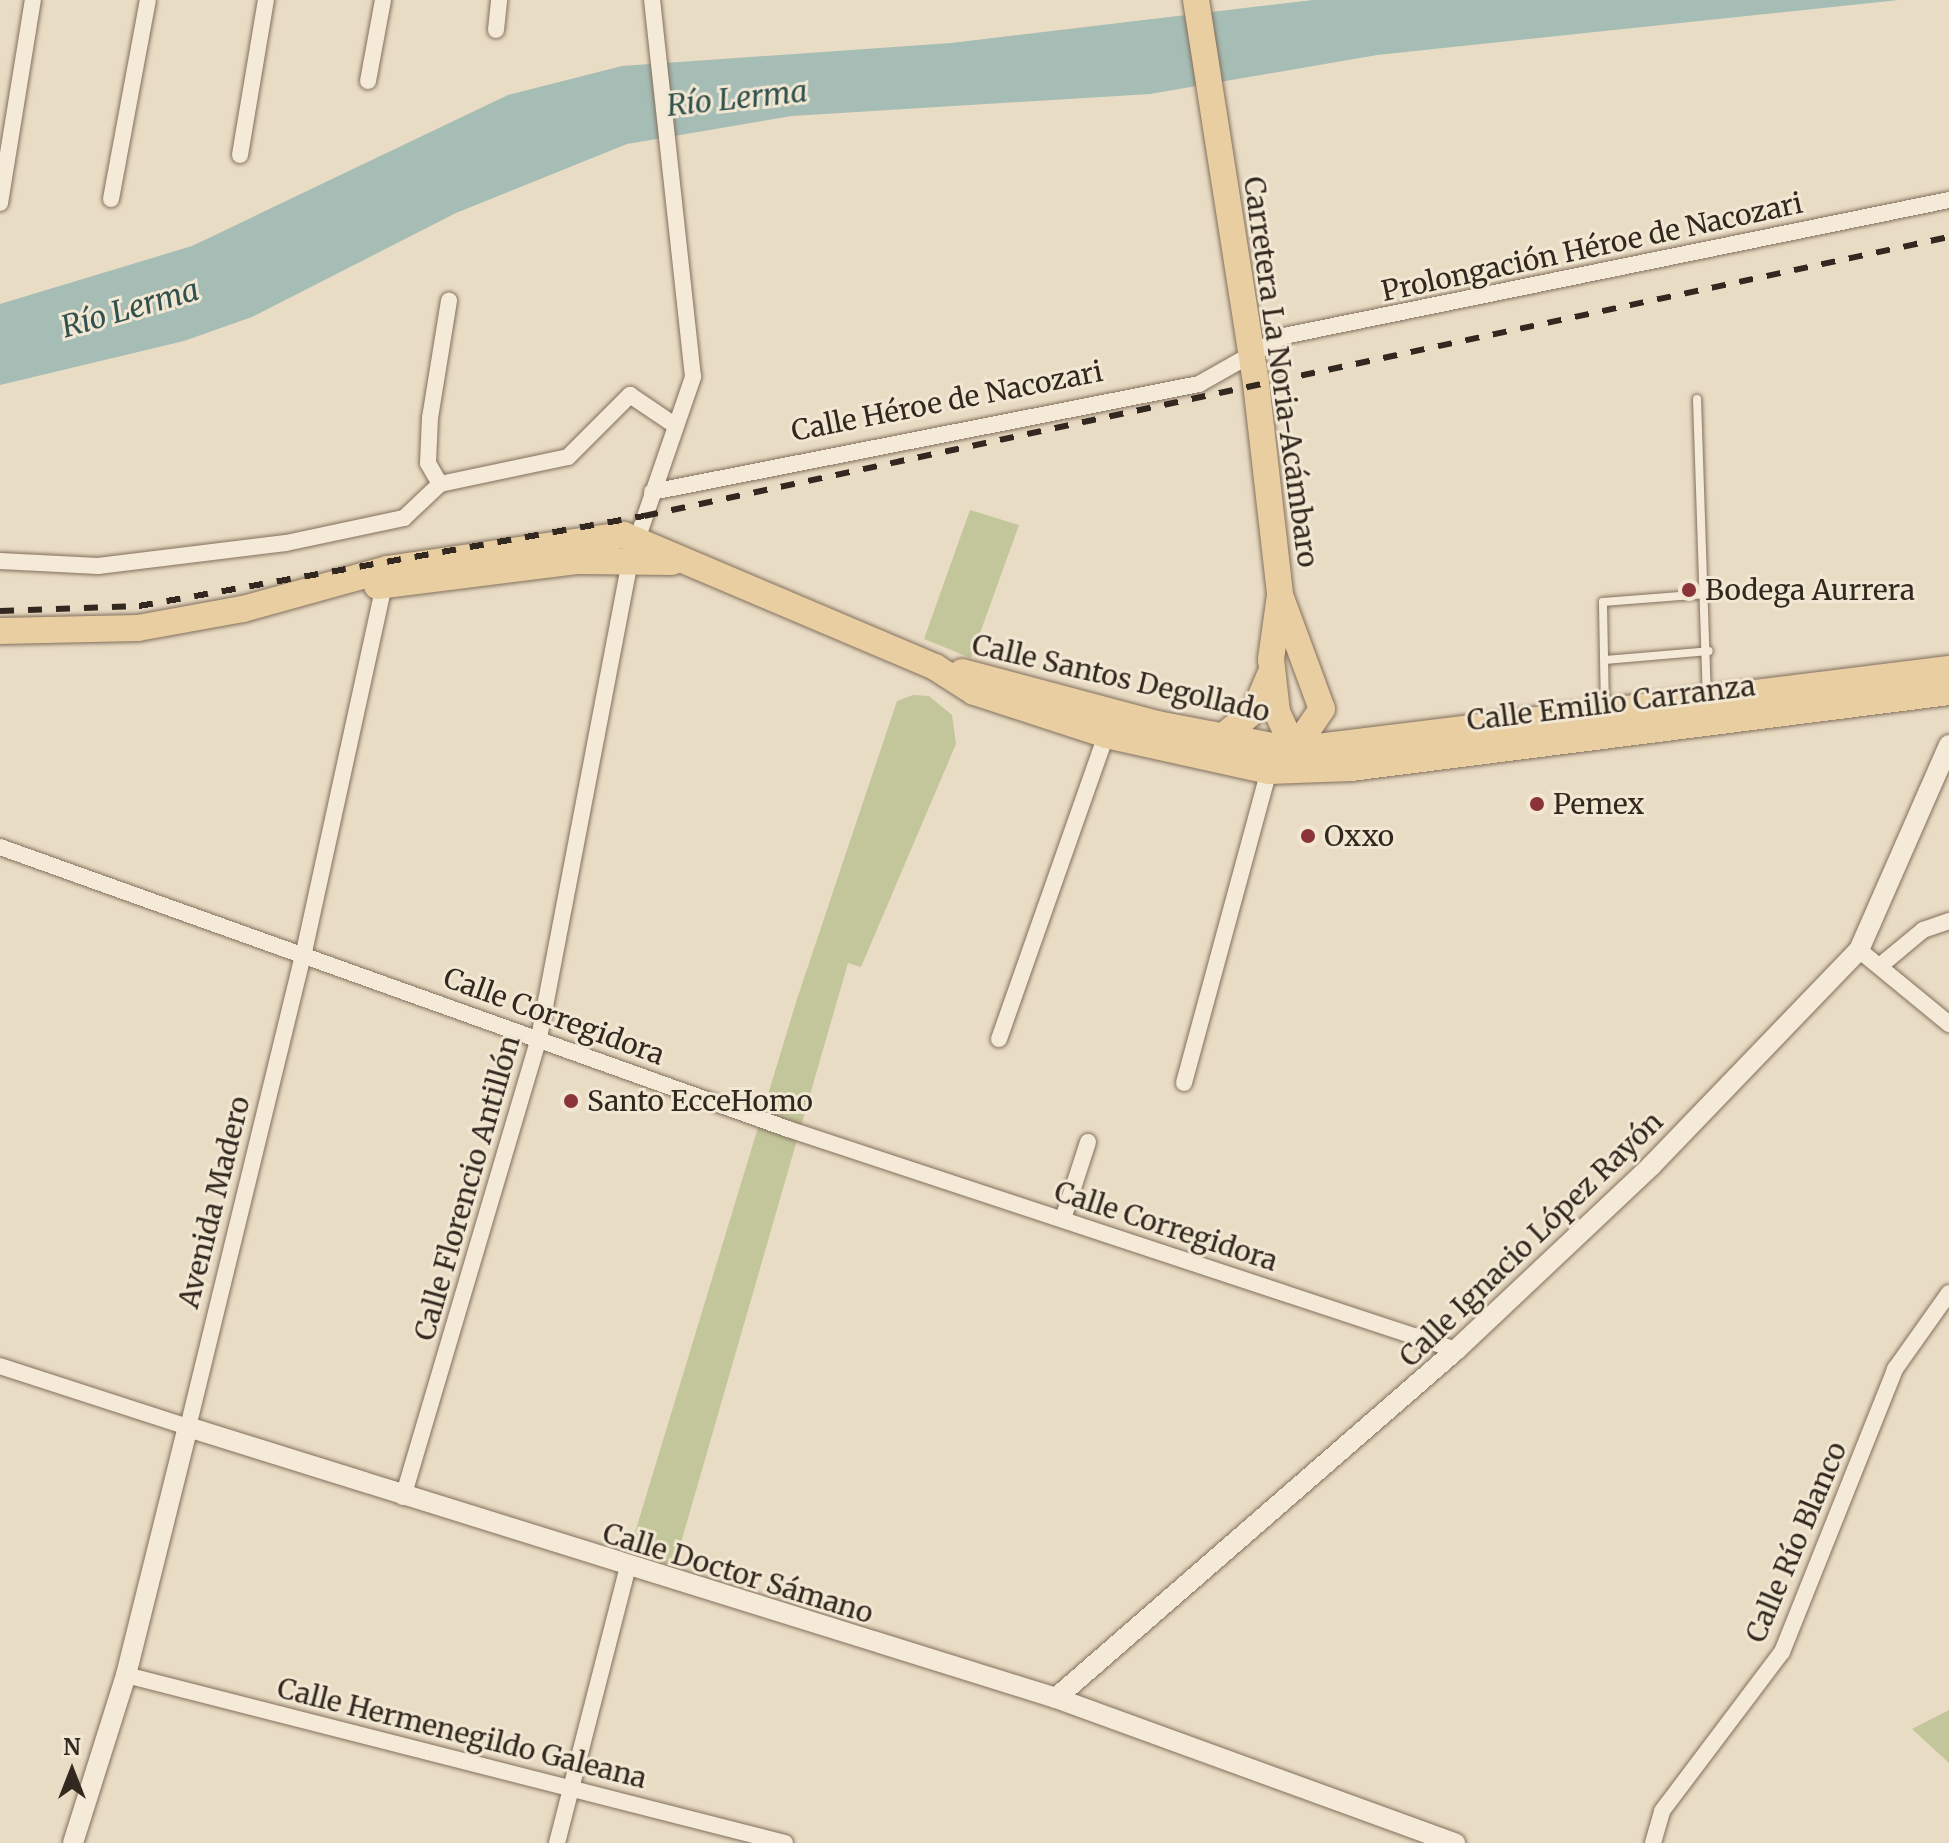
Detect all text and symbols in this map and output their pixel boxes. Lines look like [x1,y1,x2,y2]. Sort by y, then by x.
water label: Río Lerma [665,73,809,123]
street label: Carretera La Noria-Acámbaro [1237,175,1325,569]
street label: Prolongación Héroe de Nacozari [1378,186,1806,308]
water label: Río Lerma [57,271,203,345]
street label: Calle Héroe de Nacozari [788,354,1106,448]
place label: Bodega Aurrera [1705,573,1915,607]
marker: Bodega Aurrera [1680,581,1698,599]
street label: Calle Santos Degollado [969,627,1273,729]
street label: Calle Emilio Carranza [1465,669,1757,737]
place label: Pemex [1553,787,1644,821]
marker: Pemex [1528,795,1546,813]
place label: Oxxo [1324,819,1394,853]
marker: Oxxo [1299,827,1317,845]
street label: Calle Corregidora [439,960,669,1072]
street label: Calle Florencio Antillón [407,1032,527,1344]
place label: Santo EcceHomo [587,1084,813,1118]
marker: Santo EcceHomo [562,1092,580,1110]
street label: Avenida Madero [171,1093,257,1311]
street label: Calle Ignacio López Rayón [1393,1104,1669,1374]
street label: Calle Corregidora [1050,1174,1282,1278]
street label: Calle Río Blanco [1739,1437,1853,1647]
street label: Calle Doctor Sámano [599,1516,877,1630]
street label: Calle Hermenegildo Galeana [274,1671,650,1795]
north arrow [32,1731,112,1811]
text: N [63,1733,81,1761]

